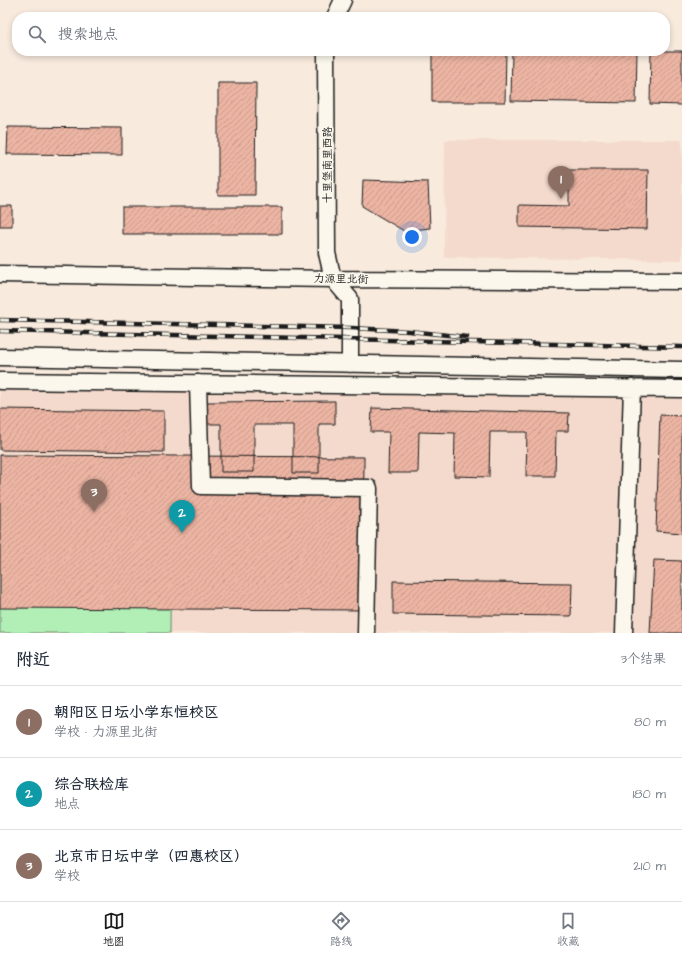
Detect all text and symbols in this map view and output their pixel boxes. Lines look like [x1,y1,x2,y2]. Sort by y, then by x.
search box [12,12,670,56]
icon: search [26,23,48,45]
text: 搜索地点 [58,24,118,45]
street label: 十里堡南里西路 [320,127,335,204]
pin: 1 [548,166,574,199]
your location [402,227,422,247]
street label: 力源里北街 [313,271,370,287]
pin: 3 [81,479,107,512]
pin: 2 [169,500,195,533]
text: 附近 [16,648,50,672]
text: 3个结果 [620,650,666,668]
text: 朝阳区日坛小学东恒校区 [54,702,219,723]
text: 1 [28,713,30,731]
text: 80 m [634,713,666,731]
text: 学校 · 力源里北街 [54,723,157,741]
text: 综合联检库 [54,774,129,795]
text: 2 [25,785,33,803]
text: 180 m [632,785,666,803]
text: 地点 [54,795,80,813]
text: 北京市日坛中学（四惠校区） [54,846,249,867]
text: 3 [26,857,32,875]
text: 210 m [633,857,666,875]
text: 学校 [54,867,80,885]
tab: 地图 [103,910,125,949]
tab: 路线 [330,910,352,949]
tab: 收藏 [557,910,579,949]

